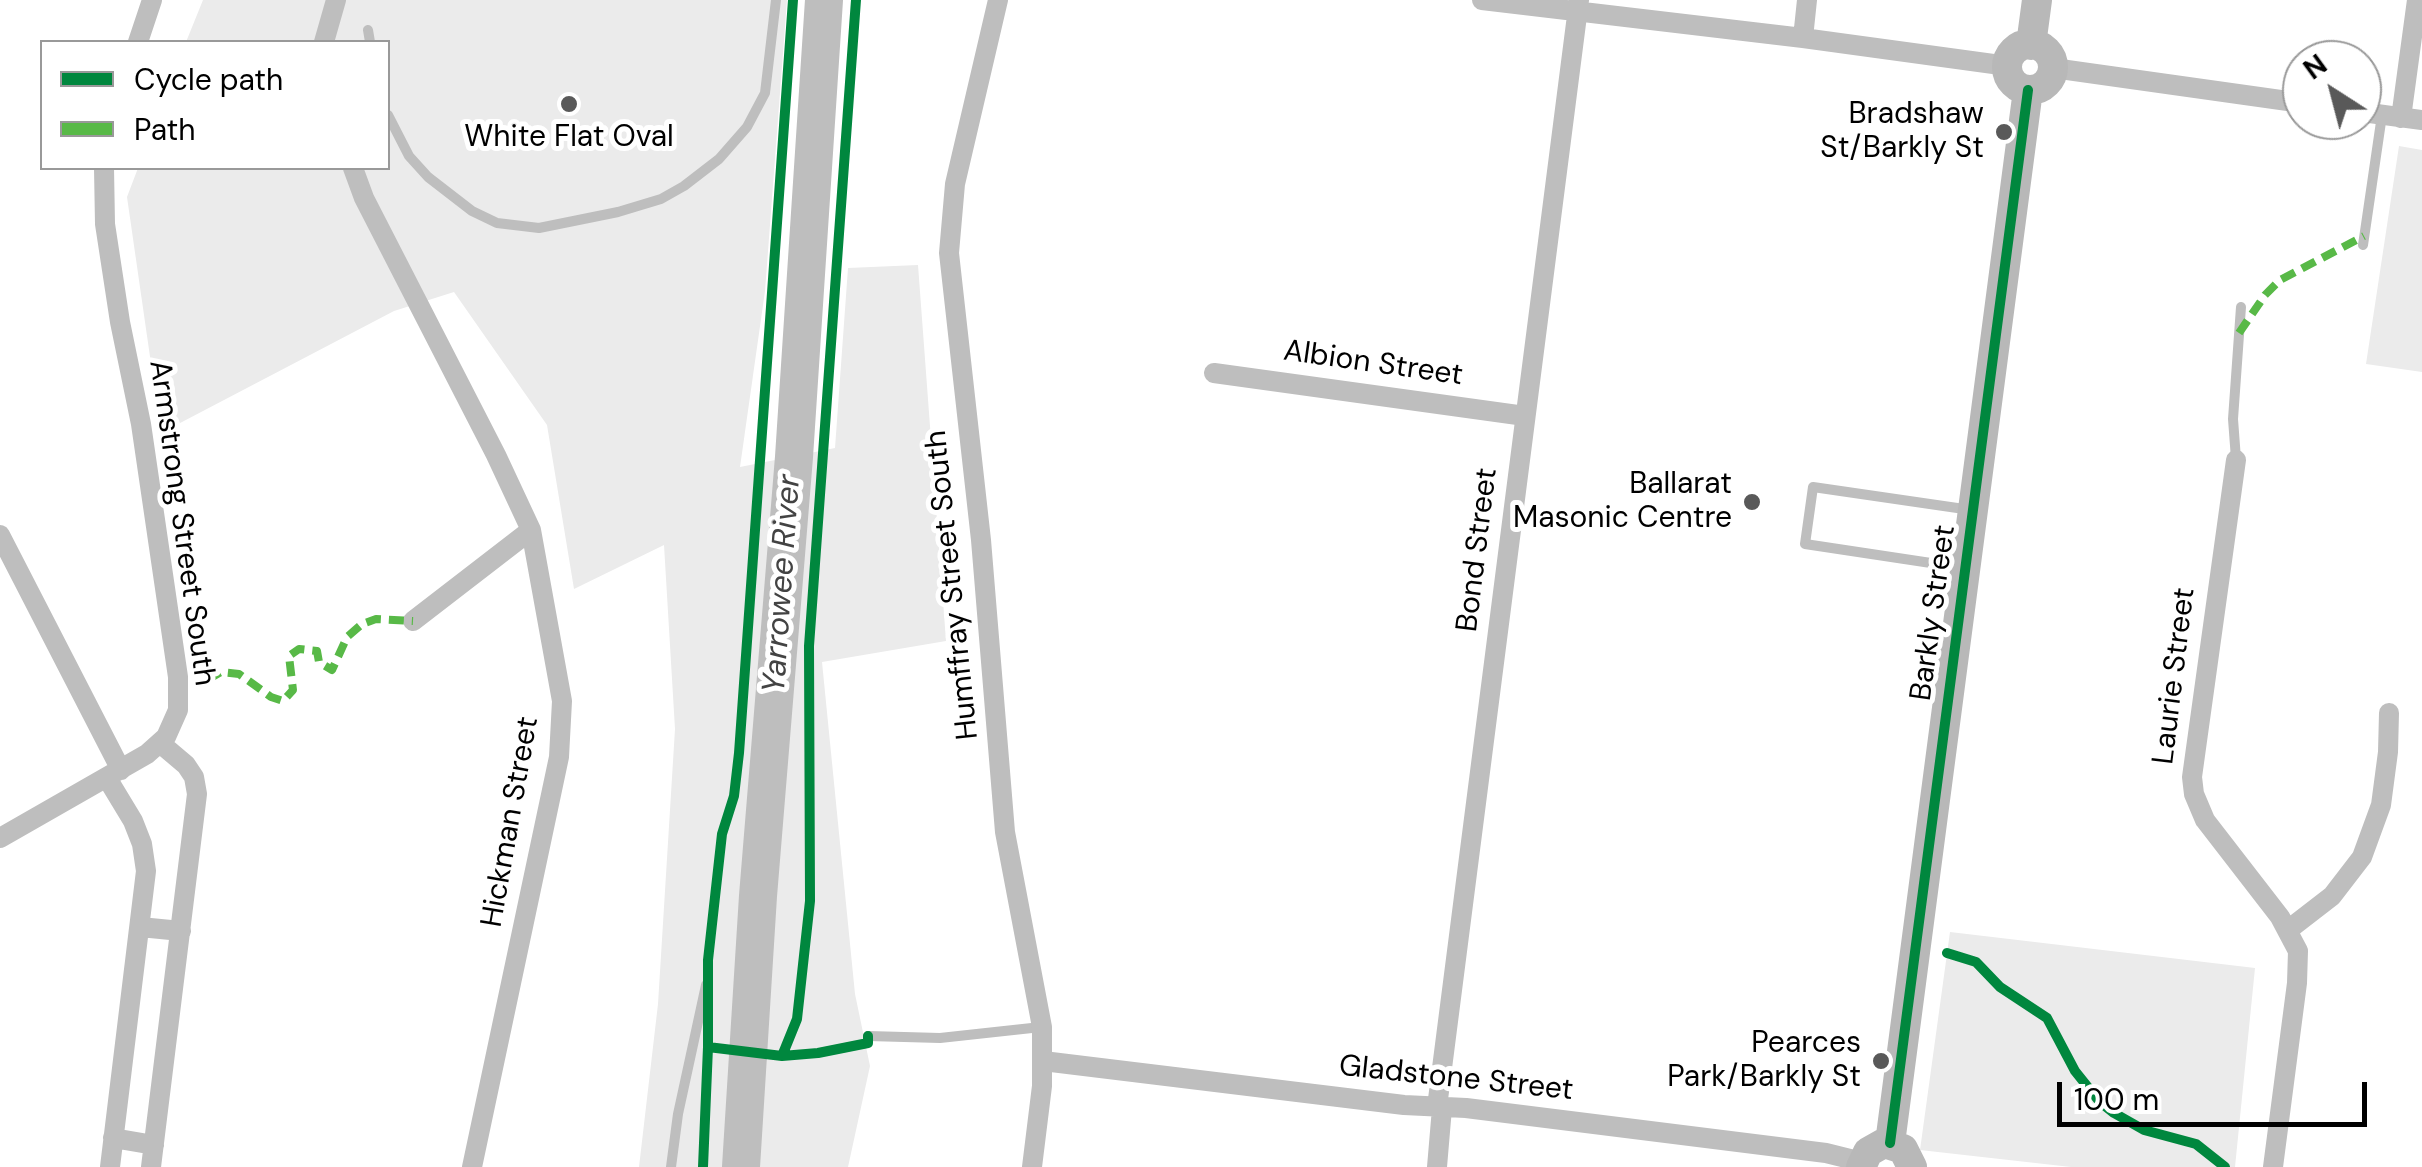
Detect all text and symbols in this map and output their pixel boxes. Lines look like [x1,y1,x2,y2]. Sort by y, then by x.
legend [40,40,390,170]
north arrow [2282,40,2382,140]
text: N [2296,46,2334,88]
text: Cycle path [134,60,283,99]
marker: White Flat Oval [558,93,580,115]
place label: Bradshaw St/Barkly St [1820,97,1984,168]
text: Path [134,110,196,149]
place label: White Flat Oval [464,120,674,156]
marker: Bradshaw St/Barkly St [1993,121,2015,143]
street label: Albion Street [1281,334,1465,394]
street label: Armstrong Street South [140,358,222,688]
street label: Humffray Street South [919,429,987,741]
street label: Bond Street [1450,466,1506,634]
place label: Ballarat Masonic Centre [1513,467,1732,538]
water label: Yarrowee River [756,473,810,695]
marker: Ballarat Masonic Centre [1741,491,1763,513]
street label: Barkly Street [1904,523,1964,703]
street label: Laurie Street [2146,586,2204,766]
street label: Hickman Street [475,714,547,930]
place label: Pearces Park/Barkly St [1667,1026,1861,1096]
street label: Gladstone Street [1337,1049,1575,1109]
marker: Pearces Park/Barkly St [1870,1050,1892,1072]
scale bar [2062,1062,2372,1124]
text: 100 m [2074,1080,2159,1119]

